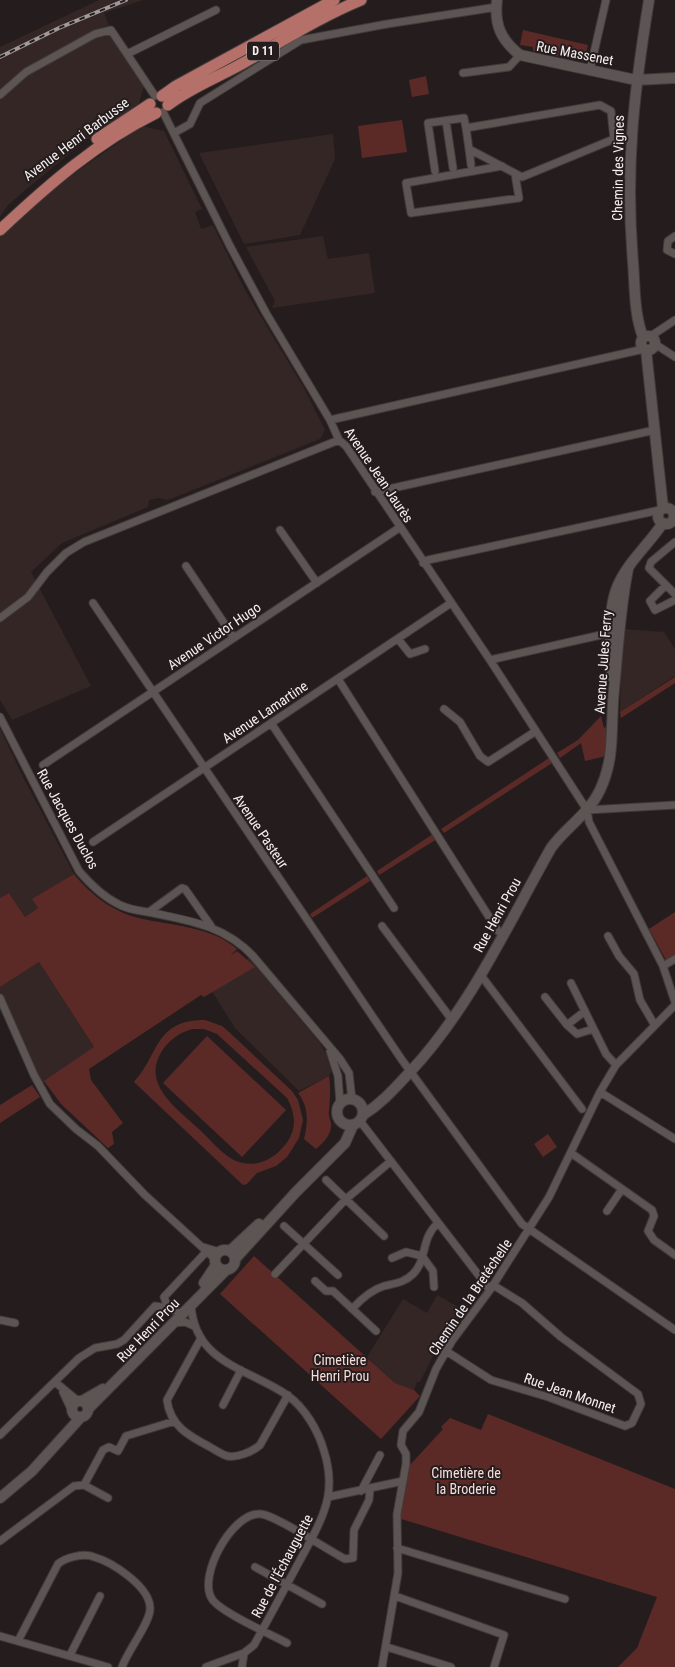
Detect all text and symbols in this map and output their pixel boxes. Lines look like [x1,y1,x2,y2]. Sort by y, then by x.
street label: Rue Massenet [535,38,615,68]
road number: D 11 [247,41,279,60]
street label: Avenue Henri Barbusse [20,94,132,184]
street label: Chemin des Vignes [609,115,627,221]
street label: Avenue Jean Jaurès [341,425,417,525]
street label: Avenue Victor Hugo [164,599,264,673]
street label: Avenue Jules Ferry [591,609,615,714]
street label: Avenue Lamartine [219,677,311,746]
street label: Rue Jacques Duclos [34,766,102,872]
street label: Avenue Pasteur [230,791,292,871]
street label: Rue Henri Prou [470,875,524,955]
street label: Chemin de la Bretéchelle [425,1236,515,1358]
street label: Rue Henri Prou [114,1295,182,1365]
park label: Cimetière Henri Prou [311,1352,369,1384]
street label: Rue Jean Monnet [522,1370,618,1416]
park label: Cimetière de la Broderie [431,1465,501,1497]
street label: Rue de l'Échauguette [247,1511,316,1621]

